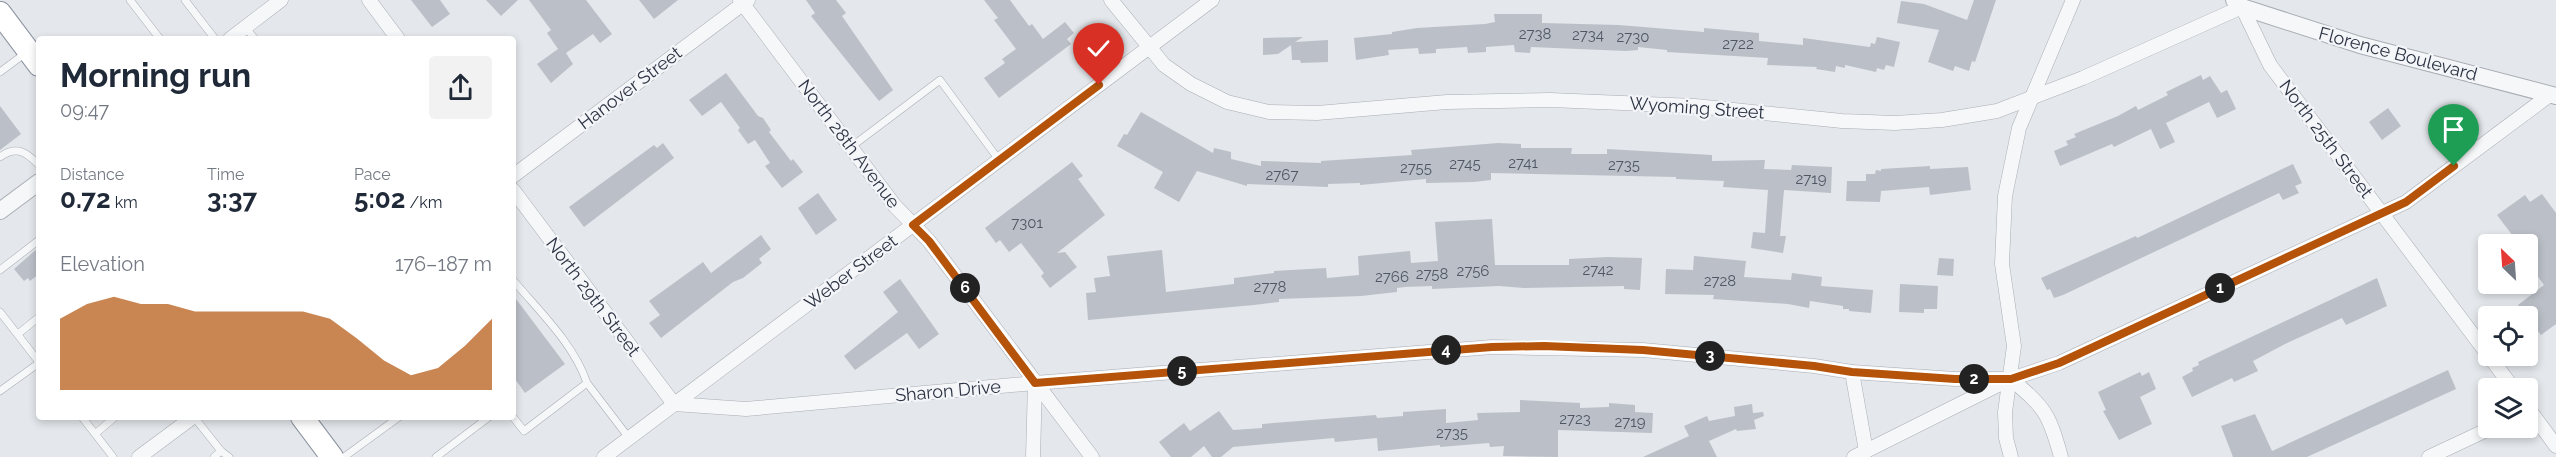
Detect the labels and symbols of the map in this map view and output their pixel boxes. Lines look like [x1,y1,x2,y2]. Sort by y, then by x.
street label: Florence Boulevard [2317,22,2480,85]
pin [1073,23,1124,85]
house number: 2738 [1519,25,1551,43]
house number: 2734 [1572,26,1604,44]
house number: 2730 [1616,28,1650,46]
house number: 2722 [1722,35,1754,53]
street label: Hanover Street [574,42,686,133]
street label: North 28th Avenue [794,75,905,213]
street label: North 25th Street [2275,76,2378,202]
street label: Wyoming Street [1629,92,1765,123]
pin [2428,104,2479,166]
house number: 2741 [1508,154,1538,172]
house number: 2745 [1449,155,1481,173]
house number: 2735 [1608,156,1640,174]
house number: 2755 [1400,159,1432,177]
house number: 2767 [1266,166,1298,184]
house number: 2719 [1795,170,1827,188]
house number: 7301 [1011,214,1043,232]
street label: Weber Street [800,230,901,313]
street label: North 29th Street [542,233,645,360]
north arrow [2478,234,2538,294]
house number: 2742 [1582,261,1614,279]
house number: 2756 [1457,262,1489,280]
house number: 2758 [1416,265,1448,283]
house number: 2766 [1375,268,1409,286]
house number: 2728 [1704,272,1736,290]
pin: 6 [950,273,980,303]
pin: 1 [2205,273,2235,303]
house number: 2778 [1254,278,1286,296]
pin: 4 [1431,335,1461,365]
pin: 3 [1695,341,1725,371]
pin: 5 [1167,356,1197,386]
pin: 2 [1959,364,1989,394]
street label: Sharon Drive [894,375,1002,406]
house number: 2723 [1559,410,1591,428]
house number: 2719 [1614,413,1646,431]
house number: 2735 [1436,424,1468,442]

